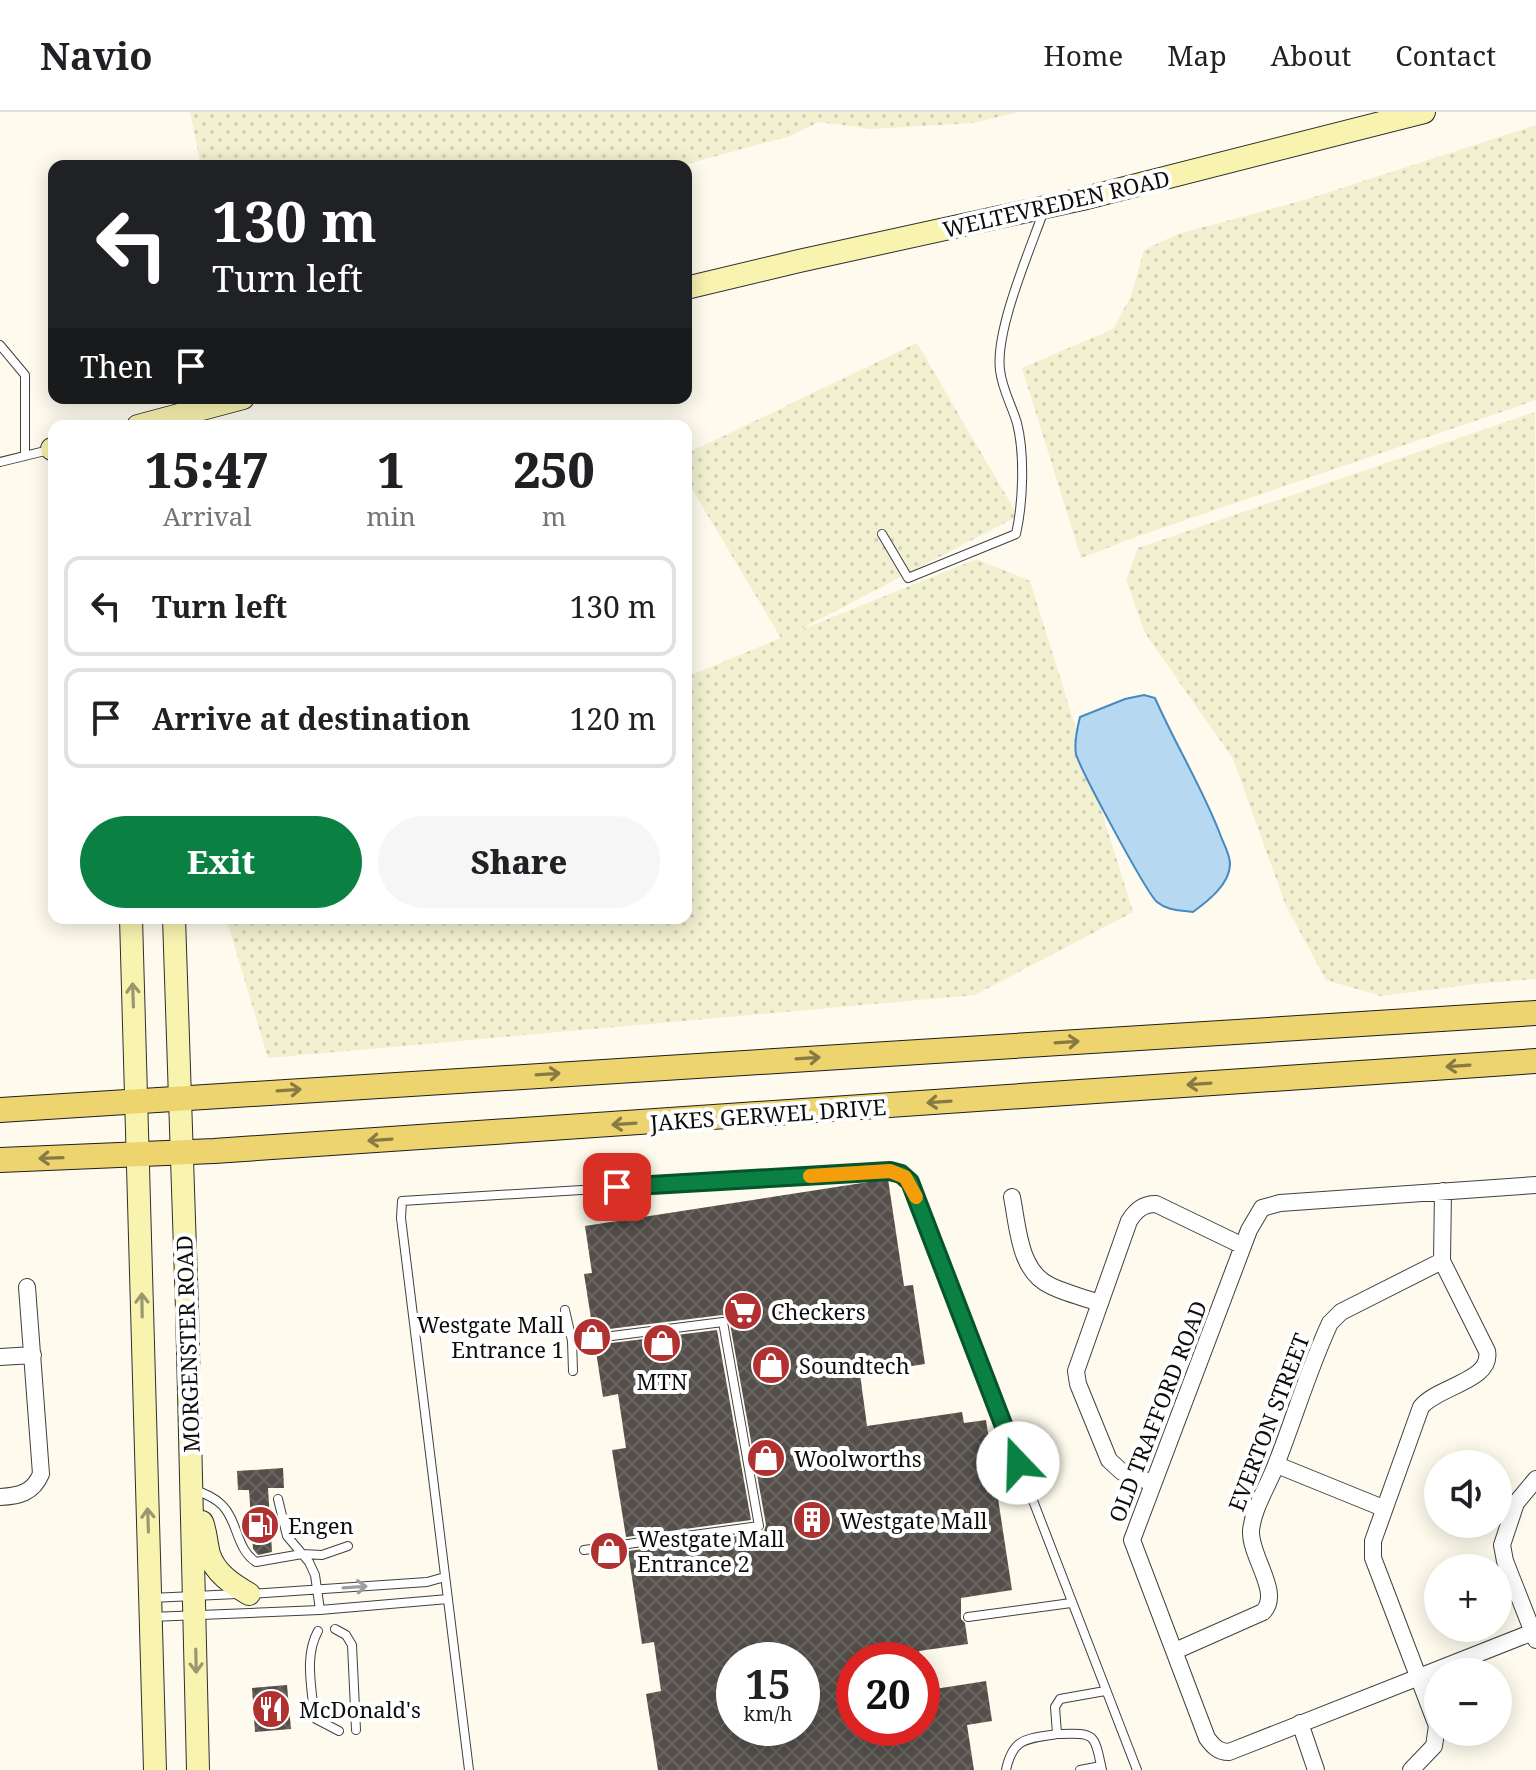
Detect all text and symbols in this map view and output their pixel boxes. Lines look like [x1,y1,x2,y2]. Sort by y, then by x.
text: Navio [40,29,152,81]
text: Home [1044,36,1123,74]
text: Map [1167,36,1227,74]
text: About [1271,36,1351,74]
text: Contact [1395,36,1496,74]
street label: WELTEVREDEN ROAD [939,162,1173,244]
text: 130 m [212,182,377,258]
icon: left [80,192,184,296]
text: Turn left [212,254,363,303]
icon: arrive [169,344,213,388]
text: Then [80,346,153,387]
text: 15:47 [145,437,269,502]
text: 1 [377,437,405,502]
text: 250 [513,437,595,502]
text: Arrival [163,498,252,534]
text: min [366,498,416,534]
text: m [542,498,566,534]
icon: left [84,584,128,628]
text: Turn left [152,586,287,627]
text: 130 m [570,586,656,627]
icon: arrive [84,696,128,740]
text: Arrive at destination [152,698,471,739]
text: 120 m [570,698,656,739]
button: Exit [80,816,362,908]
button: Share [378,816,660,908]
one-way arrow [126,982,141,1009]
one-way arrow [1053,1034,1080,1049]
one-way arrow [794,1050,821,1065]
one-way arrow [1445,1059,1472,1074]
one-way arrow [534,1066,561,1081]
one-way arrow [1186,1077,1213,1092]
one-way arrow [275,1082,302,1097]
street label: JAKES GERWEL DRIVE [648,1091,887,1137]
one-way arrow [926,1095,953,1110]
one-way arrow [611,1117,638,1132]
one-way arrow [367,1133,394,1148]
one-way arrow [38,1151,65,1166]
pin [583,1153,651,1221]
icon: arrive [595,1165,639,1209]
street label: MORGENSTER ROAD [168,1235,206,1453]
supermarket icon: Checkers [722,1290,764,1332]
one-way arrow [134,1292,150,1319]
place label: Checkers [771,1296,866,1326]
street label: OLD TRAFFORD ROAD [1101,1296,1213,1526]
place label: Westgate Mall Entrance 1 [417,1309,564,1364]
shop icon: Westgate Mall Entrance 1 [571,1316,613,1358]
shop icon: MTN [641,1322,683,1364]
street label: EVERTON STREET [1220,1328,1316,1515]
shop icon: Soundtech [750,1344,792,1386]
place label: Soundtech [799,1350,910,1380]
place label: MTN [637,1366,688,1396]
position arrow [976,1421,1060,1505]
shop icon: Woolworths [745,1437,787,1479]
place label: Woolworths [794,1443,922,1473]
map controls [1424,1450,1512,1746]
button: sound [1424,1450,1512,1538]
building icon: Westgate Mall [791,1499,833,1541]
fuel station icon: Engen [239,1504,281,1546]
place label: Westgate Mall [840,1505,987,1535]
one-way arrow [140,1507,155,1534]
place label: Engen [288,1510,354,1540]
place label: Westgate Mall Entrance 2 [637,1523,784,1578]
shop icon: Westgate Mall Entrance 2 [588,1530,630,1572]
button: + [1424,1554,1512,1642]
one-way arrow [341,1579,368,1594]
speed limit sign: 20 [836,1642,940,1746]
one-way arrow [189,1647,204,1674]
text: 15 [745,1656,791,1711]
button: − [1424,1658,1512,1746]
restaurant icon: McDonald's [250,1688,292,1730]
place label: McDonald's [299,1694,421,1724]
text: km/h [743,1700,793,1727]

